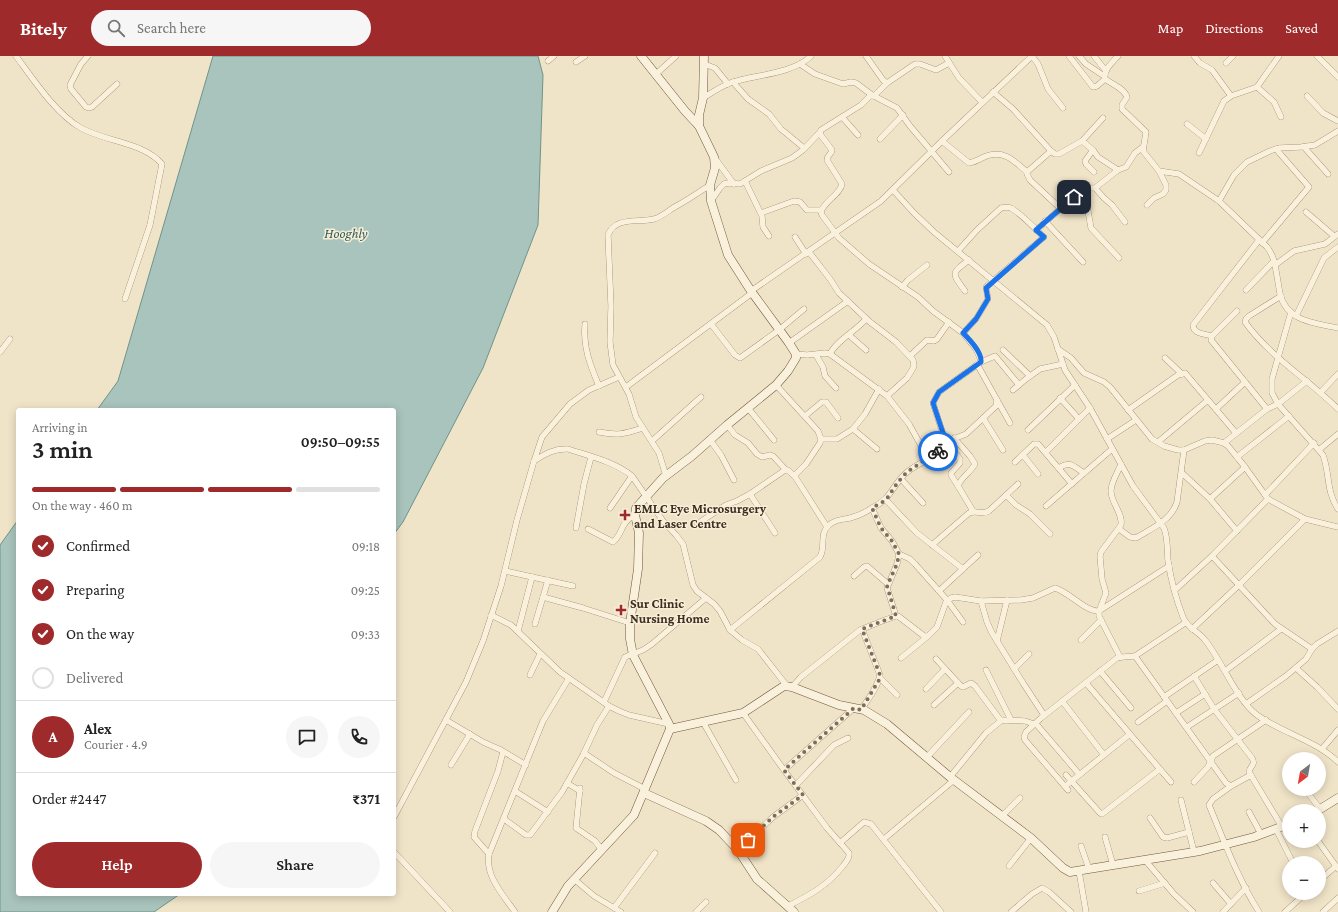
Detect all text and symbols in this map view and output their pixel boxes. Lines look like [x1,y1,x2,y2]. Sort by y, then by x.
search box [91,10,371,46]
icon: search [105,17,127,39]
text: Bitely [20,18,67,39]
text: Search here [137,20,206,36]
text: Map [1158,20,1183,36]
text: Directions [1205,20,1263,36]
text: Saved [1285,20,1318,36]
pin [1057,180,1091,214]
icon: home [1063,186,1085,208]
water label: Hooghly [324,225,368,241]
text: Arriving in [32,420,88,435]
courier [918,431,958,471]
text: 09:50–09:55 [301,434,380,450]
text: 3 min [32,435,93,464]
icon: bike [927,440,949,462]
text: On the way · 460 m [32,498,132,513]
place label: EMLC Eye Microsurgery and Laser Centre [634,501,767,531]
marker: EMLC Eye Microsurgery and Laser Centre [619,509,631,521]
icon: check [32,535,54,557]
text: Confirmed [66,538,130,554]
text: 09:18 [352,539,380,554]
icon: check [32,579,54,601]
text: Preparing [66,582,125,598]
text: 09:25 [351,583,380,598]
place label: Sur Clinic Nursing Home [630,596,710,626]
marker: Sur Clinic Nursing Home [615,604,627,616]
icon: check [32,623,54,645]
text: On the way [66,626,134,642]
text: 09:33 [351,627,380,642]
text: Delivered [66,670,123,686]
button: chat [286,716,328,758]
button: phone [338,716,380,758]
text: Alex [84,721,112,737]
text: A [49,729,57,745]
text: Courier · 4.9 [84,737,148,752]
north arrow [1282,752,1326,796]
map controls [1282,752,1326,900]
text: Order #2447 [32,791,106,807]
text: ₹371 [352,791,380,807]
button: + [1282,804,1326,848]
pin [731,823,765,857]
icon: bag [737,829,759,851]
button: Help [32,842,202,888]
button: Share [210,842,380,888]
button: − [1282,856,1326,900]

